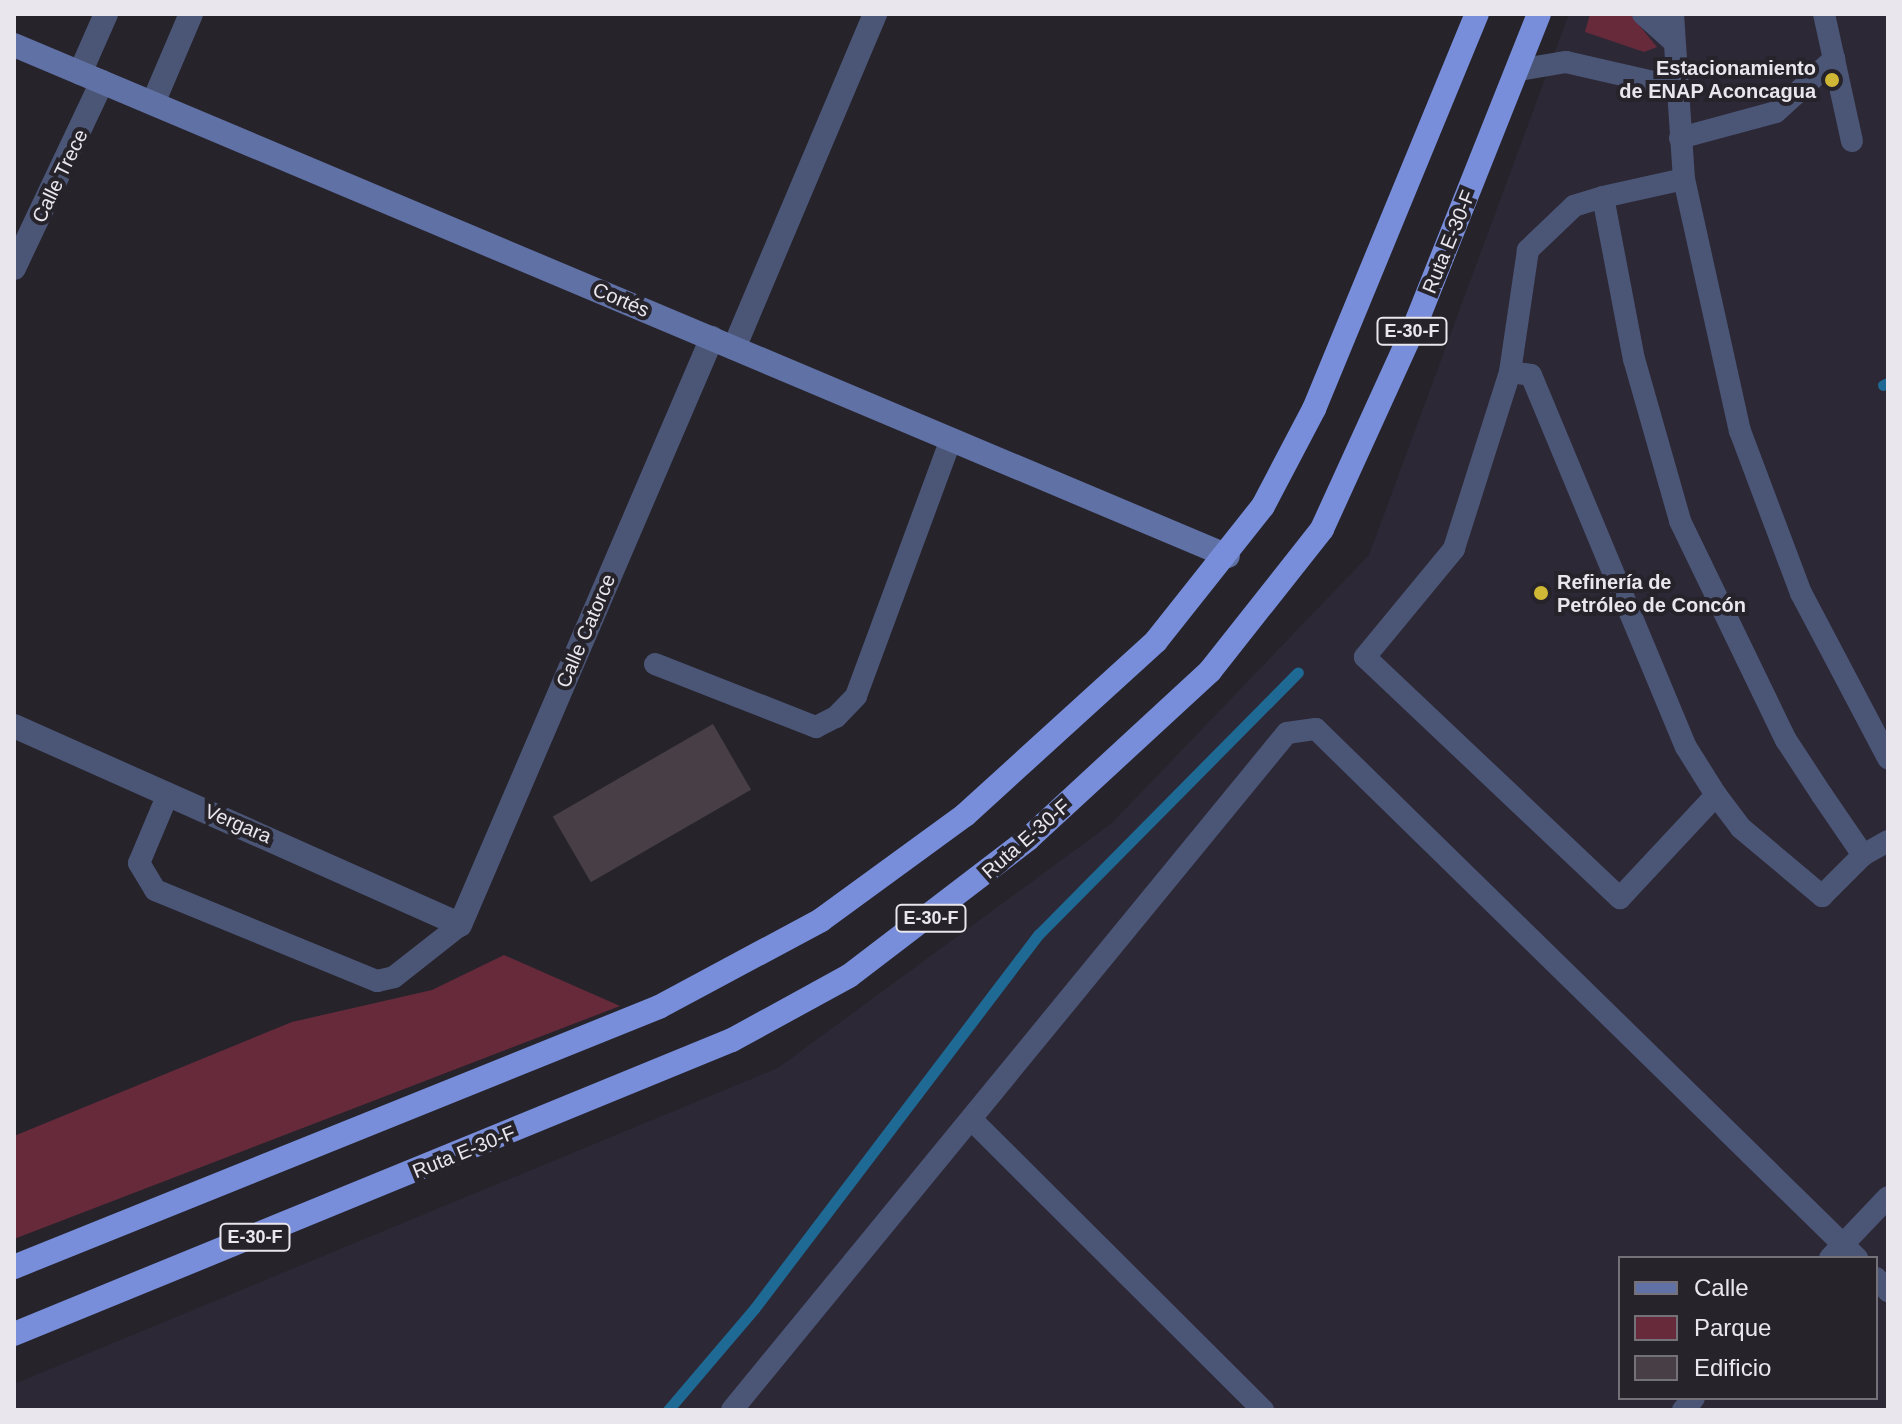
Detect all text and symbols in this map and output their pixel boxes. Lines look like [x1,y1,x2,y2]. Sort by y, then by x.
place label: Estacionamiento de ENAP Aconcagua [1618,56,1816,103]
marker: Estacionamiento de ENAP Aconcagua [1823,71,1841,89]
street label: Calle Trece [27,125,93,227]
street label: Ruta E-30-F [1417,187,1481,297]
street label: Cortés [589,277,653,323]
road number: E-30-F [1376,317,1448,345]
place label: Refinería de Petróleo de Concón [1557,570,1746,617]
street label: Calle Catorce [551,571,621,691]
marker: Refinería de Petróleo de Concón [1532,584,1550,602]
street label: Ruta E-30-F [977,794,1075,884]
street label: Vergara [201,799,275,849]
road number: E-30-F [895,904,967,932]
street label: Ruta E-30-F [409,1120,519,1184]
road number: E-30-F [219,1223,291,1251]
legend [1618,1256,1878,1400]
text: Calle [1694,1274,1749,1301]
text: Parque [1694,1314,1771,1341]
text: Edificio [1694,1354,1771,1381]

